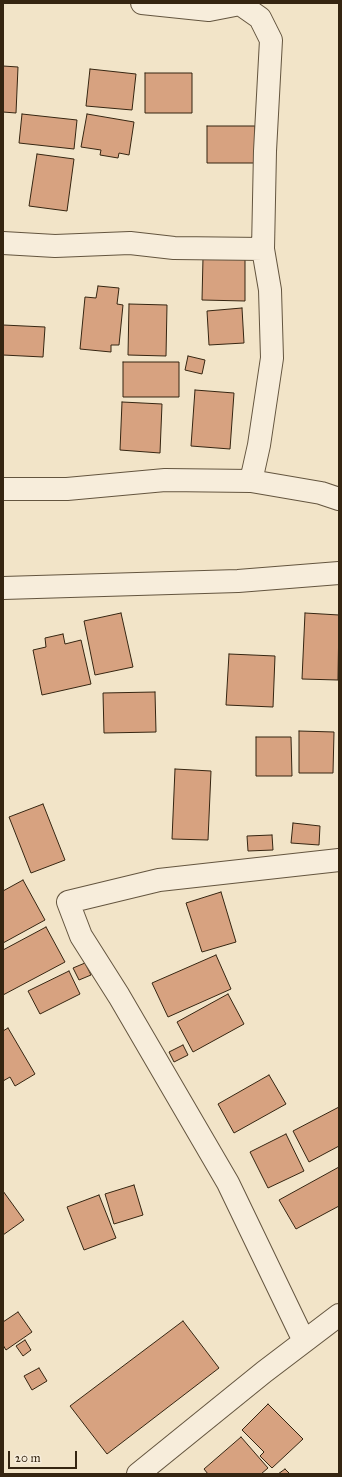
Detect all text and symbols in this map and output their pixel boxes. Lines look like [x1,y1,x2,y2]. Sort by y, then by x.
scale bar [10,1443,79,1469]
text: 20 m [15,1451,41,1465]

